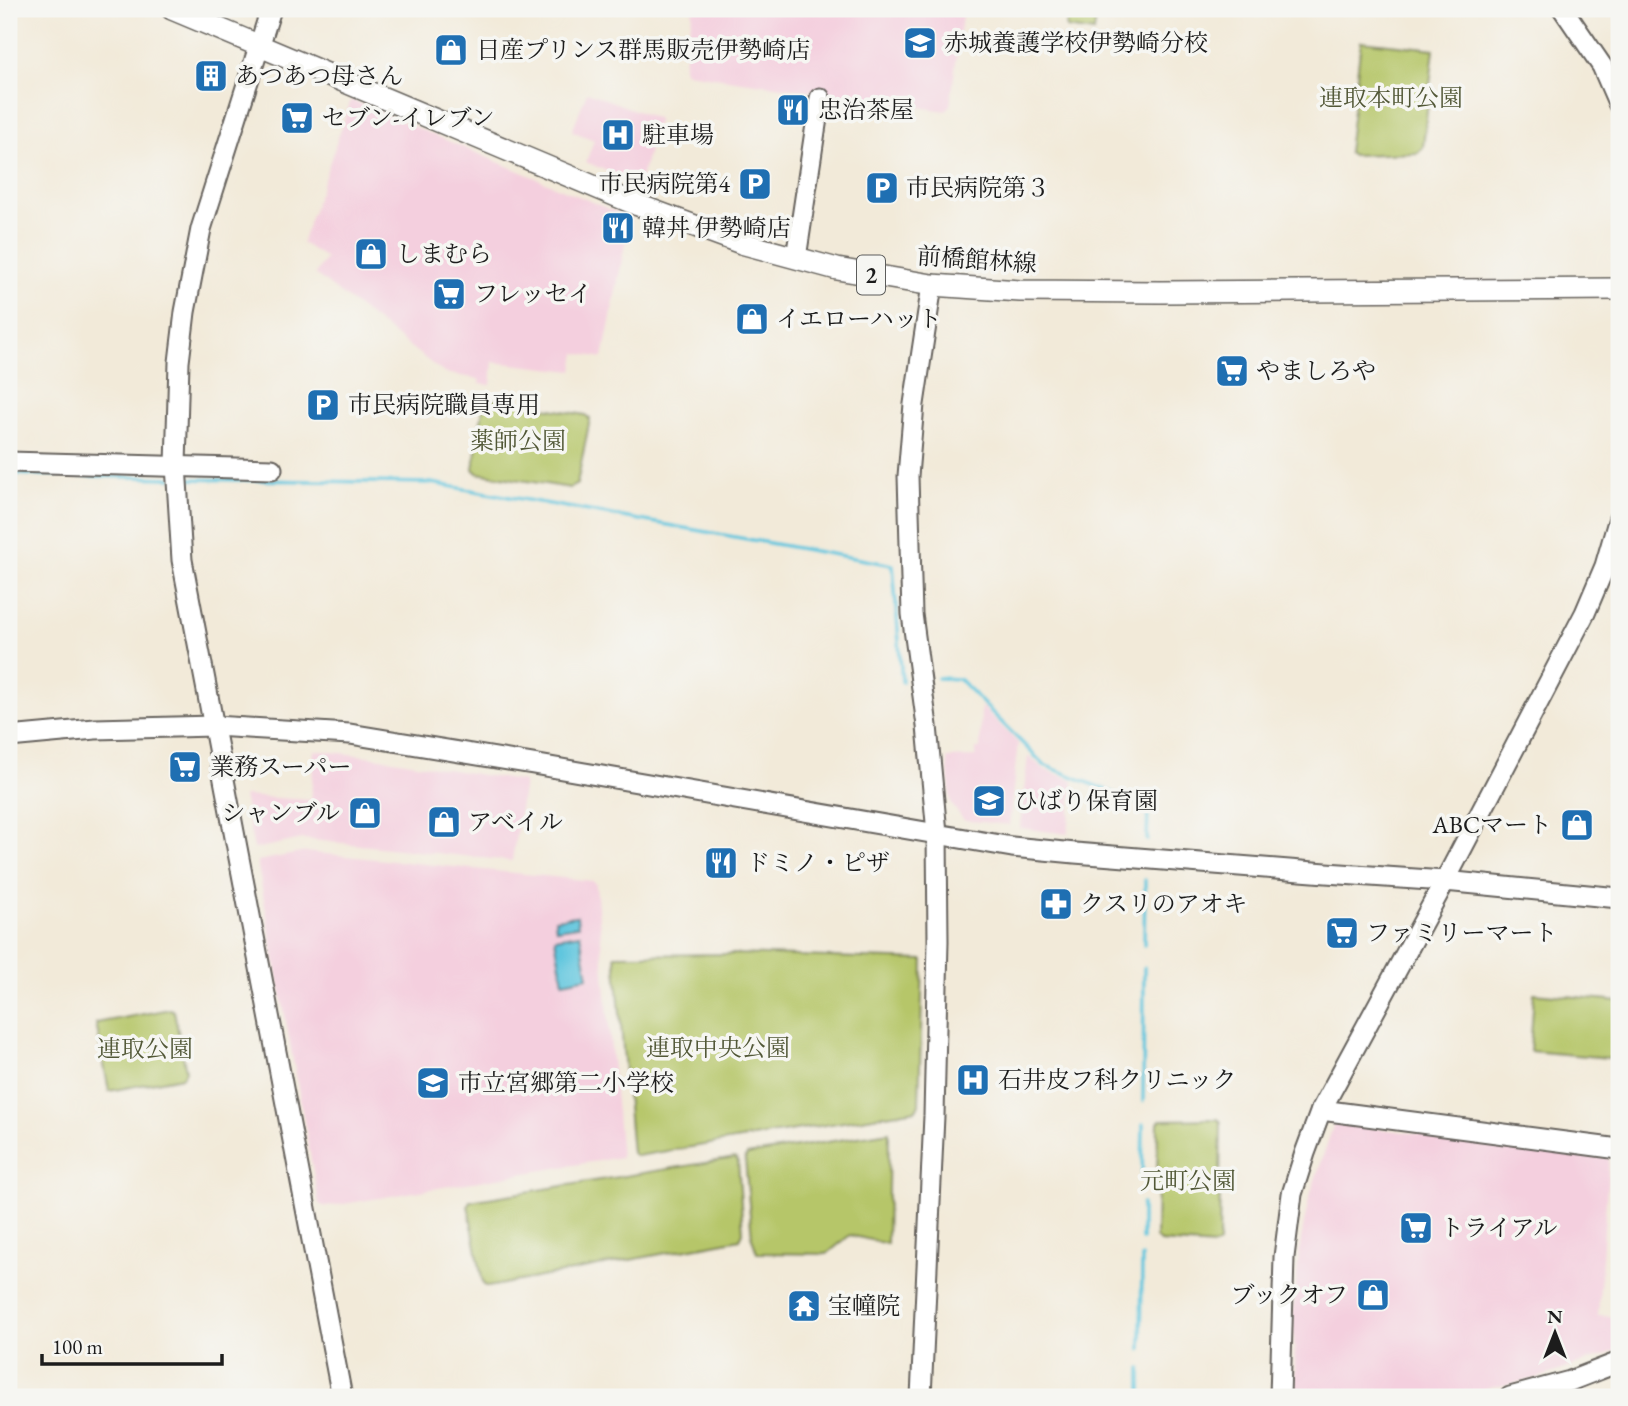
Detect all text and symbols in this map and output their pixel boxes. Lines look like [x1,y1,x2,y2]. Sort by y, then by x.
school or university icon: 赤城養護学校伊勢崎分校 [901,24,939,62]
place label: 赤城養護学校伊勢崎分校 [944,27,1208,58]
shop icon: 日産プリンス群馬販売伊勢崎店 [432,31,470,69]
place label: 日産プリンス群馬販売伊勢崎店 [476,34,810,65]
building icon: あつあつ母さん [192,57,230,95]
place label: あつあつ母さん [235,60,403,91]
park label: 連取本町公園 [1319,82,1463,113]
restaurant icon: 忠治茶屋 [774,91,812,129]
place label: 忠治茶屋 [818,94,914,125]
supermarket icon: セブン-イレブン [278,99,316,137]
place label: セブン-イレブン [322,102,495,133]
hospital icon: 駐車場 [599,116,637,154]
place label: 駐車場 [642,119,714,150]
parking icon: 市民病院第4 [736,165,774,203]
place label: 市民病院第4 [598,168,730,199]
parking icon: 市民病院第３ [863,169,901,207]
place label: 市民病院第３ [906,172,1050,203]
restaurant icon: 韓丼 伊勢崎店 [599,209,637,247]
place label: 韓丼 伊勢崎店 [642,212,791,243]
shop icon: しまむら [352,235,390,273]
place label: しまむら [396,238,492,269]
street label: 前橋館林線 [916,240,1038,279]
road number: 2 [857,256,885,294]
supermarket icon: フレッセイ [430,275,468,313]
place label: フレッセイ [474,278,592,309]
shop icon: イエローハット [733,300,771,338]
place label: イエローハット [776,303,942,334]
supermarket icon: やましろや [1213,352,1251,390]
place label: やましろや [1256,355,1376,386]
parking icon: 市民病院職員専用 [304,386,342,424]
place label: 市民病院職員専用 [348,389,540,420]
park label: 薬師公園 [470,425,566,456]
supermarket icon: 業務スーパー [166,748,204,786]
place label: 業務スーパー [210,751,352,782]
school or university icon: ひばり保育園 [970,782,1008,820]
place label: ひばり保育園 [1014,785,1158,816]
shop icon: シャンブル [346,794,384,832]
place label: シャンブル [221,797,340,828]
shop icon: アベイル [425,803,463,841]
place label: アベイル [468,806,563,837]
shop icon: ABCマート [1558,806,1596,844]
place label: ABCマート [1431,809,1552,840]
restaurant icon: ドミノ・ピザ [702,844,740,882]
place label: ドミノ・ピザ [746,847,890,878]
pharmacy icon: クスリのアオキ [1037,885,1075,923]
place label: クスリのアオキ [1080,888,1248,919]
supermarket icon: ファミリーマート [1323,914,1361,952]
place label: ファミリーマート [1366,917,1558,948]
park label: 連取中央公園 [646,1032,790,1063]
park label: 連取公園 [97,1033,193,1064]
hospital icon: 石井皮フ科クリニック [954,1061,992,1099]
school or university icon: 市立宮郷第二小学校 [414,1064,452,1102]
place label: 石井皮フ科クリニック [998,1064,1237,1095]
place label: 市立宮郷第二小学校 [458,1067,674,1098]
park label: 元町公園 [1140,1165,1236,1196]
supermarket icon: トライアル [1397,1209,1435,1247]
place label: トライアル [1440,1212,1558,1243]
shop icon: ブックオフ [1354,1276,1392,1314]
place label: ブックオフ [1230,1279,1348,1310]
temple icon: 宝幢院 [785,1287,823,1325]
place label: 宝幢院 [828,1290,900,1321]
north arrow [1520,1298,1590,1368]
text: N [1547,1304,1563,1329]
scale bar [42,1322,222,1366]
text: 100 m [52,1333,103,1360]

